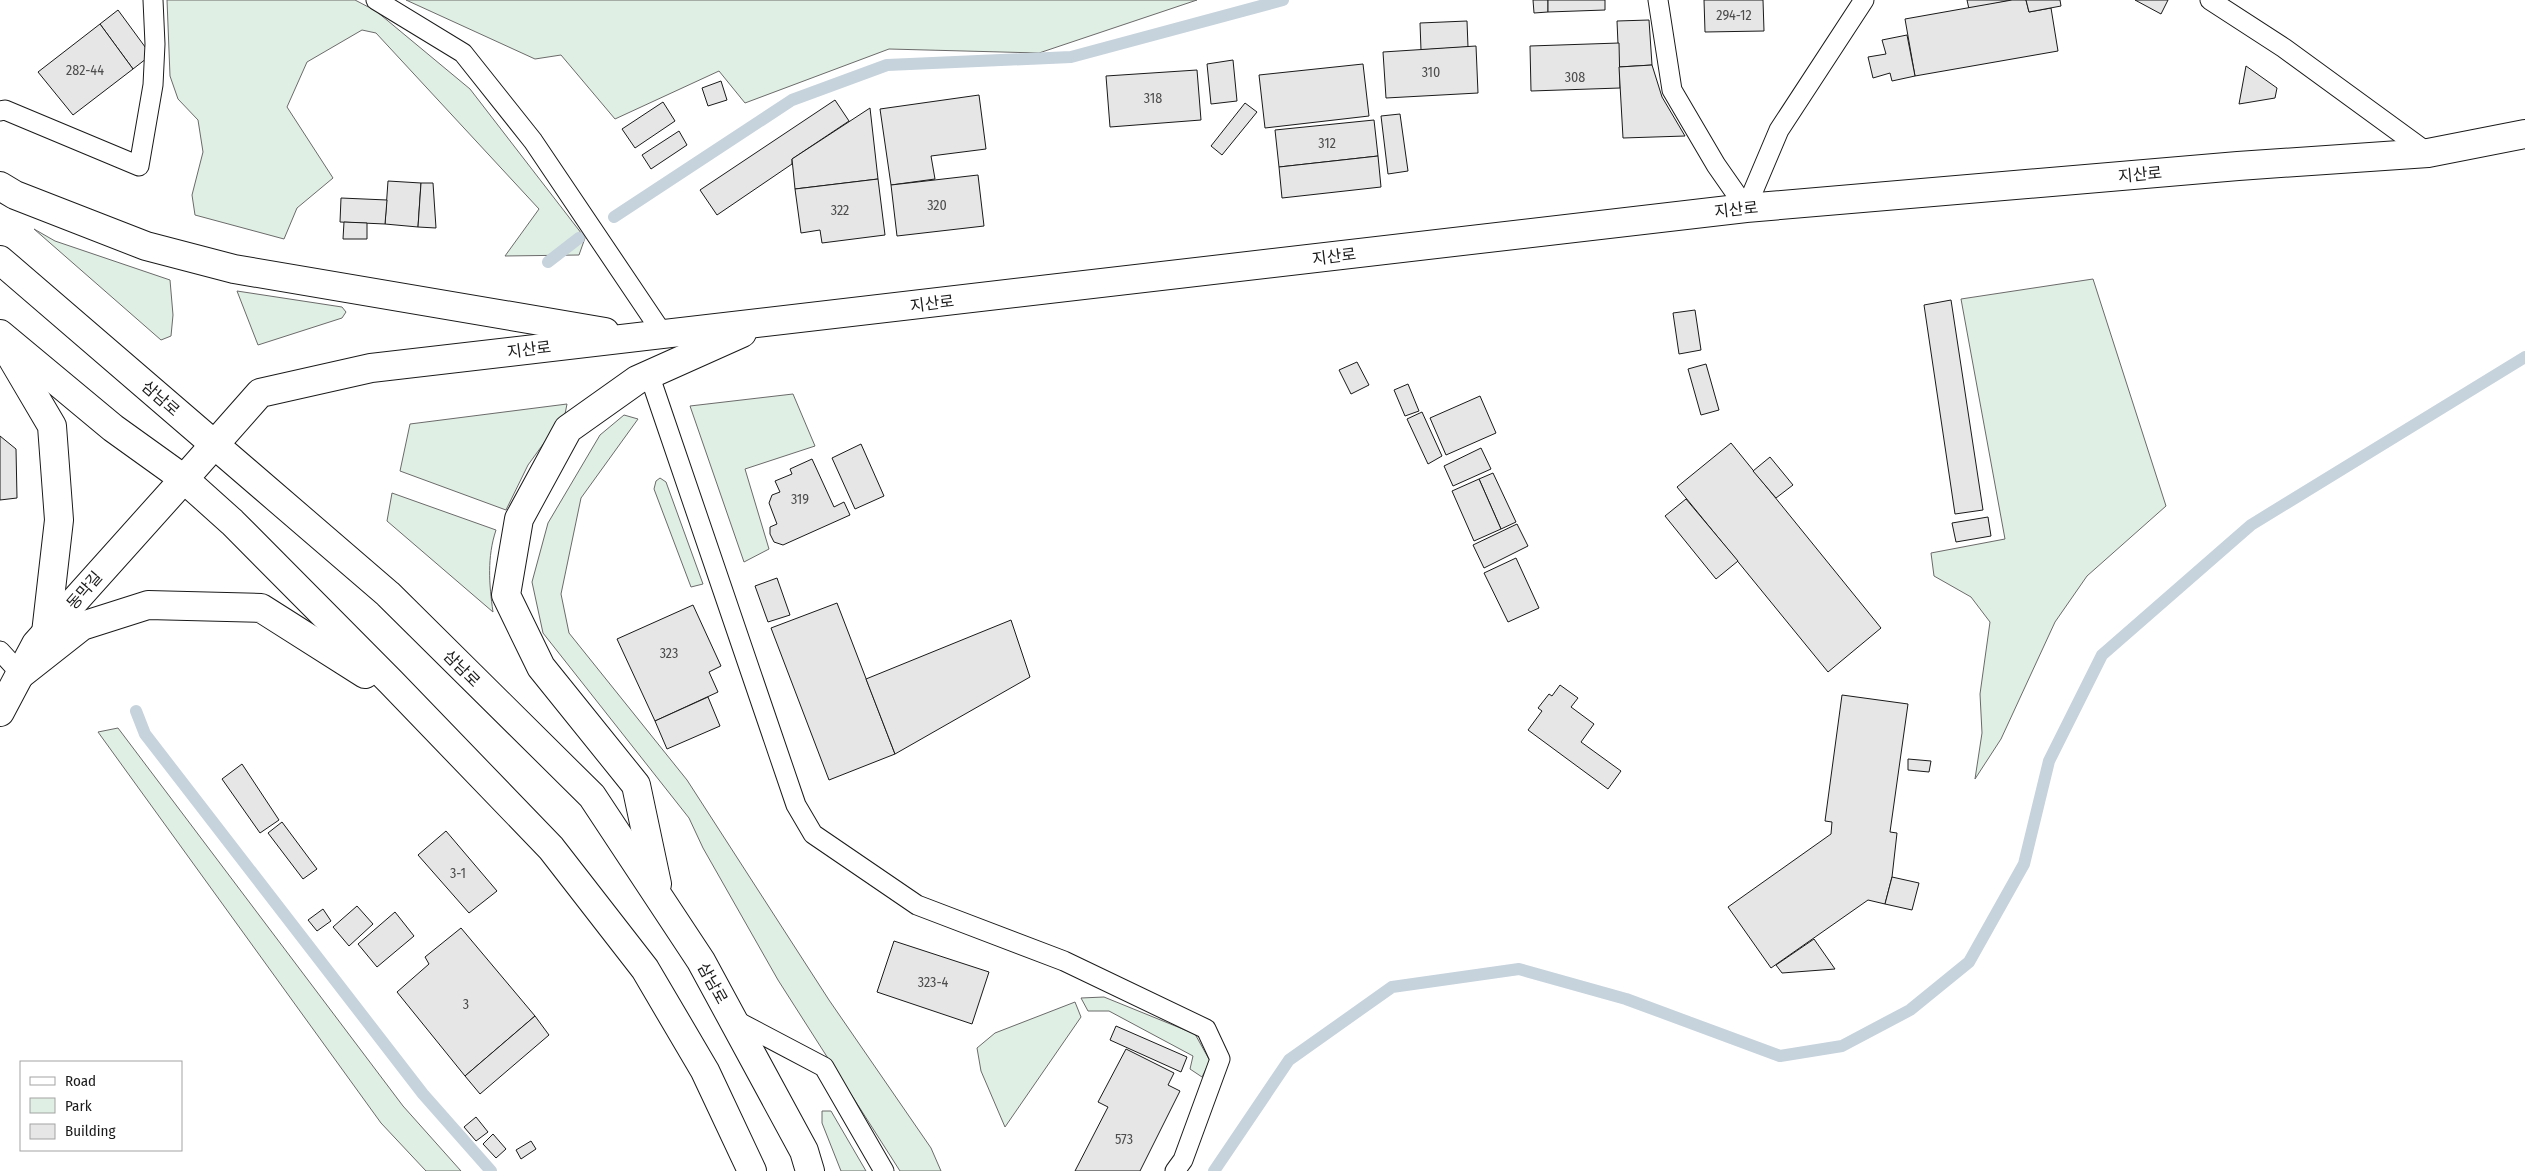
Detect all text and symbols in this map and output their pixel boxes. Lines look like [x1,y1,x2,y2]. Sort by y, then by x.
house number: 294-12 [1716,7,1752,24]
house number: 282-44 [66,62,104,79]
house number: 310 [1422,64,1440,81]
house number: 308 [1565,69,1585,86]
house number: 318 [1144,90,1162,107]
house number: 312 [1318,135,1336,152]
street label: 지산로 [2117,163,2163,186]
house number: 320 [927,197,947,214]
street label: 지산로 [1713,198,1759,221]
house number: 322 [831,202,849,219]
street label: 지산로 [1311,244,1357,269]
street label: 지산로 [909,291,955,316]
street label: 지산로 [506,337,552,362]
street label: 삼남로 [138,377,184,420]
house number: 319 [791,491,809,508]
street label: 동막길 [63,567,106,613]
house number: 323 [660,645,678,662]
street label: 삼남로 [439,646,484,691]
house number: 3-1 [450,865,466,882]
street label: 삼남로 [694,959,732,1007]
house number: 323-4 [918,974,948,991]
house number: 3 [463,996,469,1013]
legend [20,1061,182,1151]
text: Road [65,1072,96,1090]
text: Park [65,1097,92,1115]
text: Building [65,1122,116,1140]
house number: 573 [1115,1131,1133,1148]

